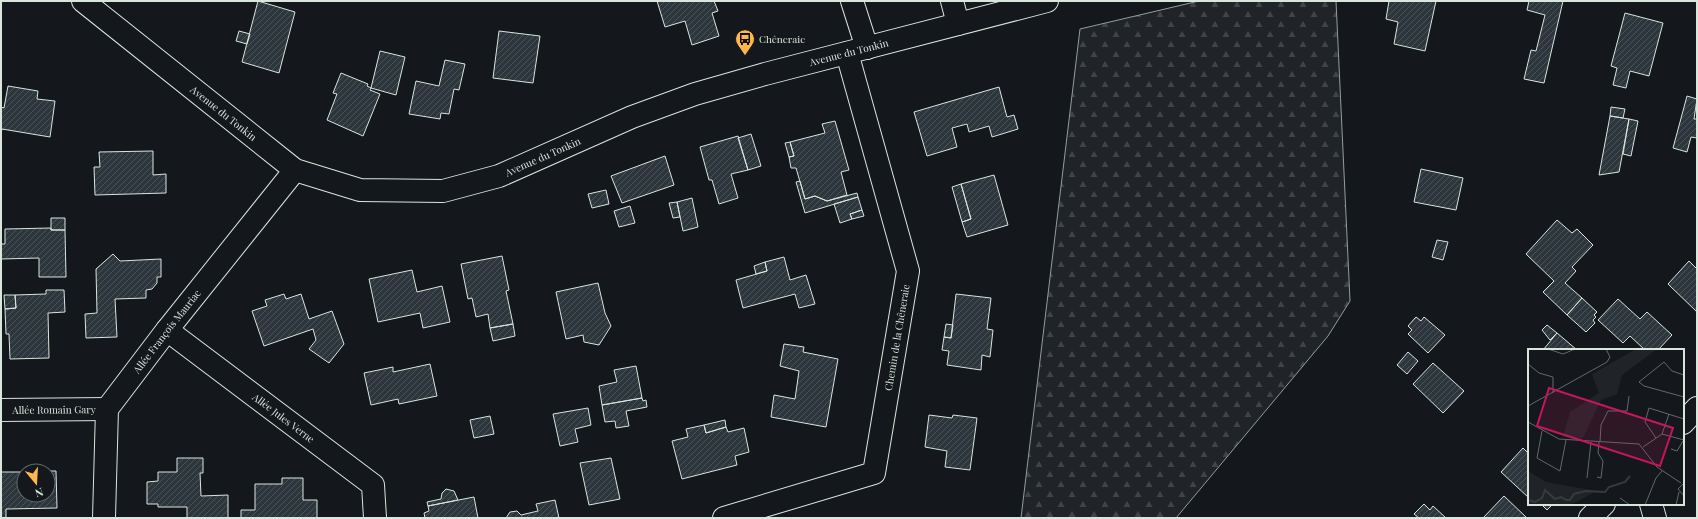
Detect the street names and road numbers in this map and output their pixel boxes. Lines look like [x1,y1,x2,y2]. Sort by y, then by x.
street label: Avenue du Tonkin [807,35,890,70]
street label: Avenue du Tonkin [187,82,260,144]
street label: Avenue du Tonkin [502,134,583,180]
street label: Chemin de la Chêneraie [881,283,913,392]
street label: Allée François Mauriac [129,286,204,377]
street label: Allée Jules Verne [249,389,318,446]
street label: Allée Romain Gary [11,402,96,417]

